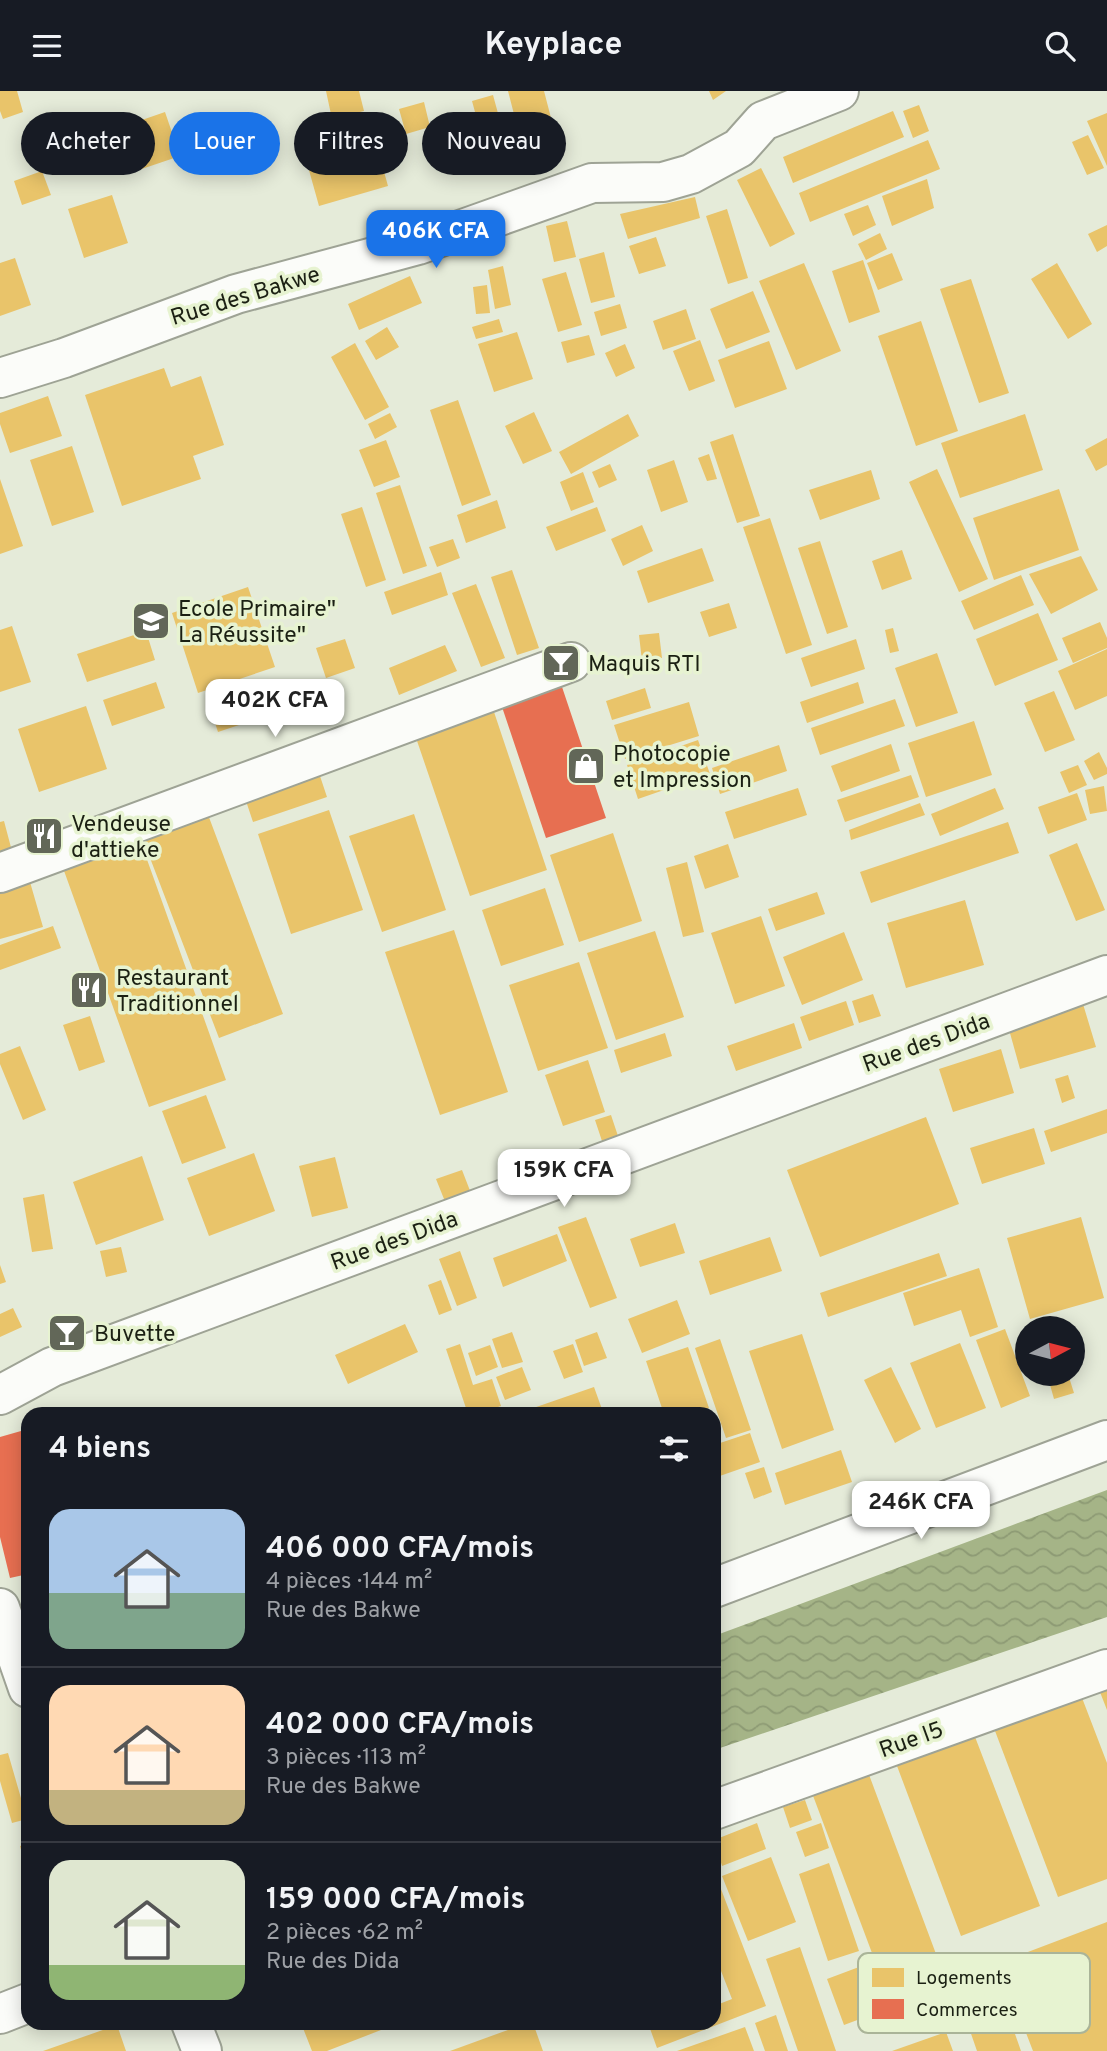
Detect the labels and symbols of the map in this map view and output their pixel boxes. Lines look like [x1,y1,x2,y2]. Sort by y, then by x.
pin: 406K CFA [364,211,508,270]
street label: Rue des Bakwe [168,261,324,334]
place label: Ecole Primaire" La Réussite" [178,596,336,651]
school or university icon: Ecole Primaire" La Réussite" [130,600,172,642]
bar icon: Maquis RTI [540,642,582,684]
place label: Maquis RTI [588,651,701,680]
pin: 402K CFA [203,679,347,739]
place label: Photocopie et Impression [613,741,752,796]
shop icon: Photocopie et Impression [565,745,607,787]
place label: Vendeuse d'attieke [71,811,171,866]
restaurant icon: Vendeuse d'attieke [23,815,65,857]
place label: Restaurant Traditionnel [116,965,239,1020]
restaurant icon: Restaurant Traditionnel [68,969,110,1011]
street label: Rue des Dida [859,1008,994,1081]
pin: 159K CFA [492,1149,636,1209]
street label: Rue des Dida [327,1206,462,1279]
bar icon: Buvette [46,1312,88,1354]
north arrow [1015,1316,1085,1386]
place label: Buvette [94,1321,175,1350]
pin: 246K CFA [849,1481,993,1541]
street label: Rue I5 [876,1716,948,1766]
legend [858,1953,1090,2033]
text: Logements [916,1967,1012,1991]
text: Commerces [916,1999,1018,2023]

